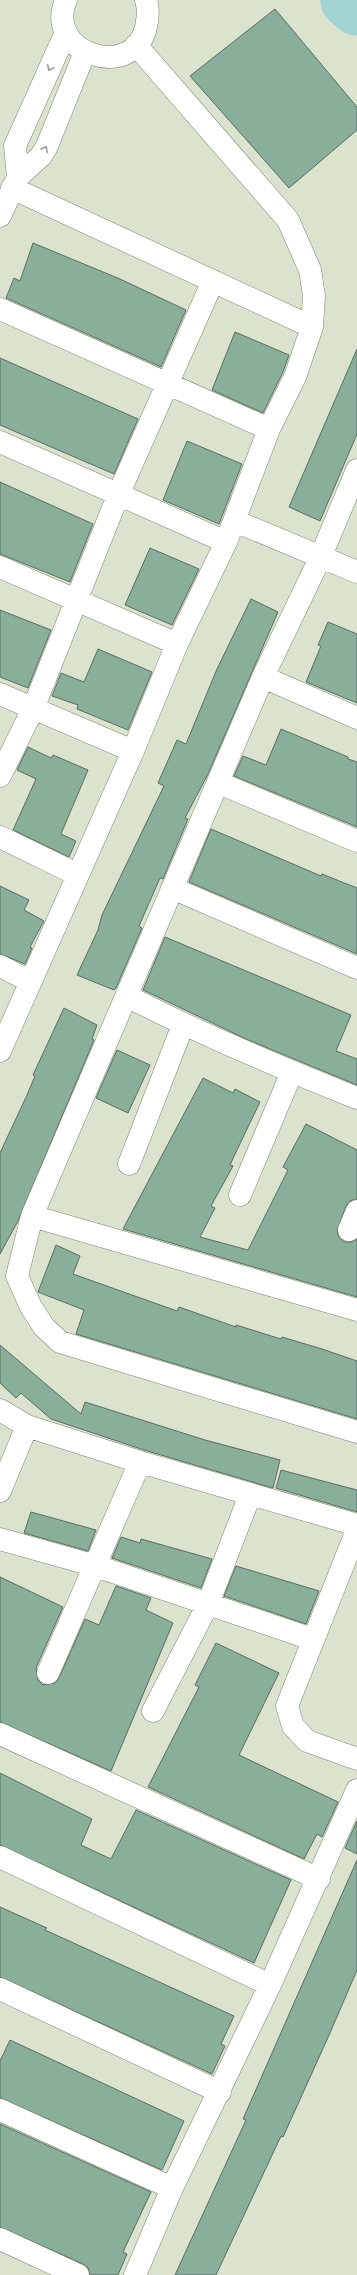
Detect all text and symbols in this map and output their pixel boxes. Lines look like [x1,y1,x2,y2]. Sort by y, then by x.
one-way arrow [47,63,55,71]
one-way arrow [40,145,48,153]

